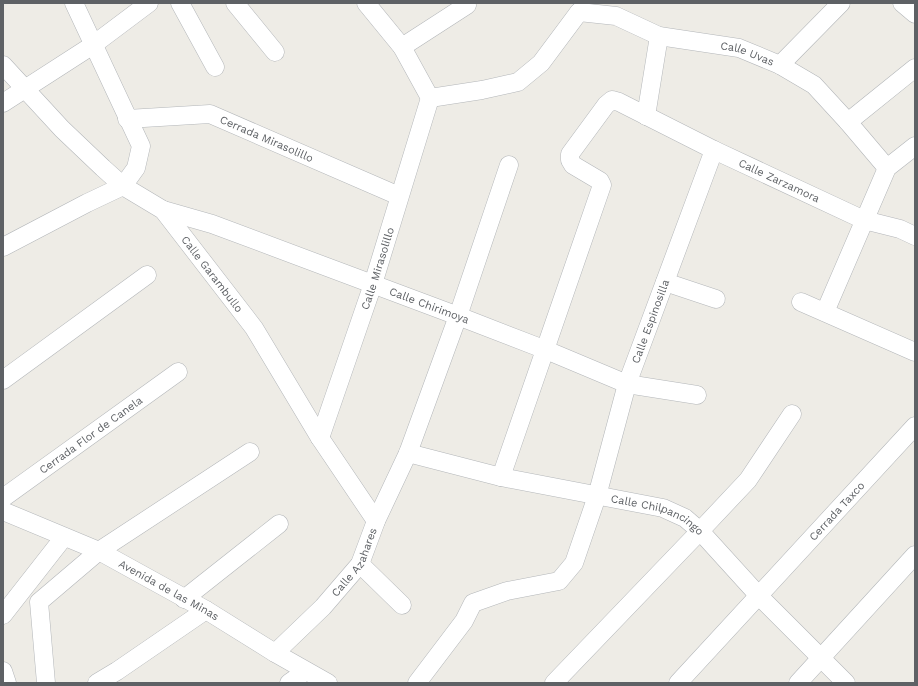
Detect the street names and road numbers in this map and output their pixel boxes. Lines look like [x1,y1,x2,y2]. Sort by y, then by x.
street label: Calle Uvas [720,39,776,69]
street label: Cerrada Mirasolillo [218,113,315,165]
street label: Calle Zarzamora [736,156,822,205]
street label: Calle Mirasolillo [359,226,397,312]
street label: Calle Garambullo [178,234,245,315]
street label: Calle Espinosilla [629,278,672,365]
street label: Calle Chirimoya [388,285,471,327]
street label: Cerrada Flor de Canela [37,394,145,477]
street label: Cerrada Taxco [807,479,867,543]
street label: Calle Chilpancingo [610,492,706,538]
street label: Calle Azahares [329,526,380,599]
street label: Avenida de las Minas [116,557,221,624]

